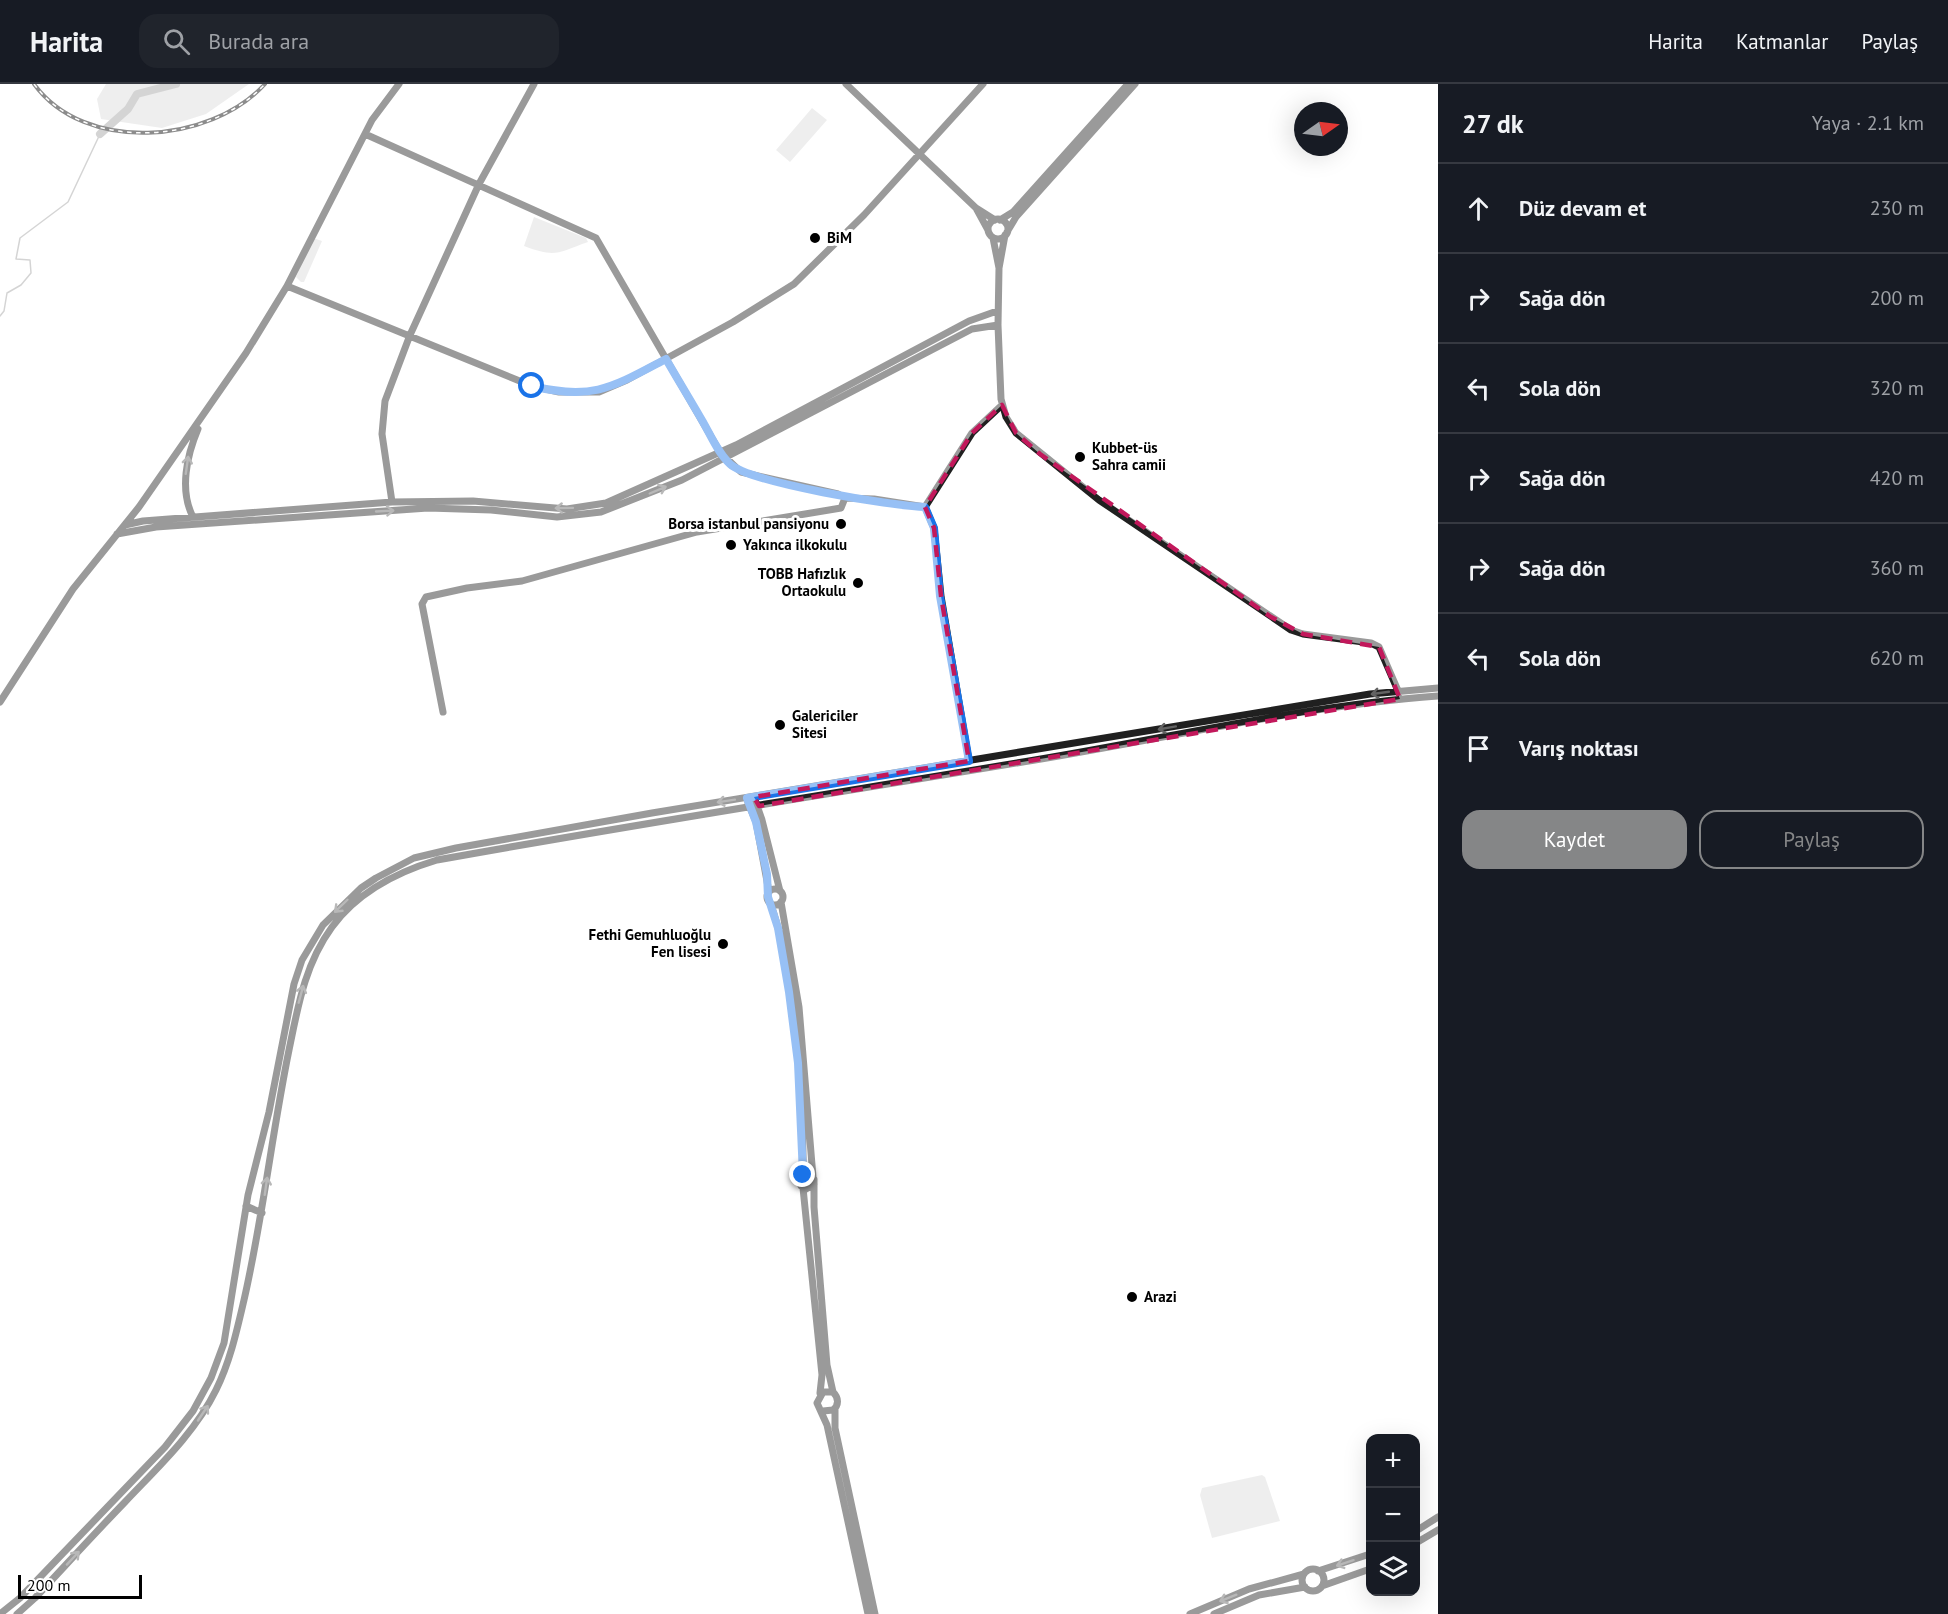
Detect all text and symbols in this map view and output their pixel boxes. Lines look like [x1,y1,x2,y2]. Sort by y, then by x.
search box [139,14,559,68]
text: Harita [30,23,103,60]
icon: search [160,25,193,58]
text: Burada ara [208,27,309,55]
text: Harita [1648,28,1703,55]
text: Katmanlar [1736,28,1828,55]
text: Paylaş [1861,28,1918,55]
north arrow [1294,102,1348,156]
text: 27 dk [1462,107,1523,140]
text: Yaya · 2.1 km [1812,110,1924,136]
icon: ahead [1462,192,1495,225]
text: Düz devam et [1519,194,1646,222]
text: 230 m [1870,195,1924,221]
place label: BiM [827,228,852,247]
marker: BiM [808,231,822,245]
icon: right [1462,282,1495,315]
text: Sağa dön [1519,284,1606,312]
text: 200 m [1870,285,1924,311]
route start [518,372,544,398]
icon: left [1462,372,1495,405]
text: Sola dön [1519,374,1601,402]
text: 320 m [1870,375,1924,401]
place label: Kubbet-üs Sahra camii [1092,438,1166,474]
marker: Kubbet-üs Sahra camii [1073,450,1087,464]
one-way arrow [182,456,193,476]
icon: right [1462,462,1495,495]
text: Sağa dön [1519,464,1606,492]
text: 420 m [1870,465,1924,491]
one-way arrow [649,483,667,495]
one-way arrow [555,503,575,514]
one-way arrow [374,505,394,516]
place label: Borsa istanbul pansiyonu [668,514,829,533]
marker: Borsa istanbul pansiyonu [834,517,848,531]
place label: Yakınca ilkokulu [742,535,847,554]
marker: Yakınca ilkokulu [724,538,738,552]
icon: right [1462,552,1495,585]
text: Sağa dön [1519,554,1606,582]
text: 360 m [1870,555,1924,581]
place label: TOBB Hafızlık Ortaokulu [758,564,847,600]
marker: TOBB Hafızlık Ortaokulu [851,576,865,590]
icon: left [1462,642,1495,675]
text: Sola dön [1519,644,1601,672]
text: 620 m [1870,645,1924,671]
one-way arrow [1370,687,1390,698]
place label: Galericiler Sitesi [792,706,858,742]
marker: Galericiler Sitesi [773,718,787,732]
one-way arrow [1157,723,1177,734]
icon: arrive [1462,732,1495,765]
text: Varış noktası [1519,734,1639,762]
one-way arrow [716,796,736,807]
button: Kaydet [1462,810,1687,869]
button: Paylaş [1699,810,1924,869]
one-way arrow [334,899,349,914]
place label: Fethi Gemuhluoğlu Fen lisesi [589,925,711,961]
marker: Fethi Gemuhluoğlu Fen lisesi [716,937,730,951]
one-way arrow [296,985,307,1004]
route end [789,1161,815,1187]
one-way arrow [261,1177,272,1197]
place label: Arazi [1144,1287,1177,1306]
marker: Arazi [1125,1290,1139,1304]
one-way arrow [196,1404,209,1421]
map controls [1366,1434,1420,1596]
button: + [1366,1434,1420,1488]
button: − [1366,1488,1420,1542]
button: layers [1366,1542,1420,1596]
one-way arrow [65,1550,80,1565]
one-way arrow [1336,1559,1355,1570]
scale bar [18,1572,142,1600]
text: 200 m [27,1575,70,1595]
one-way arrow [1219,1593,1238,1604]

